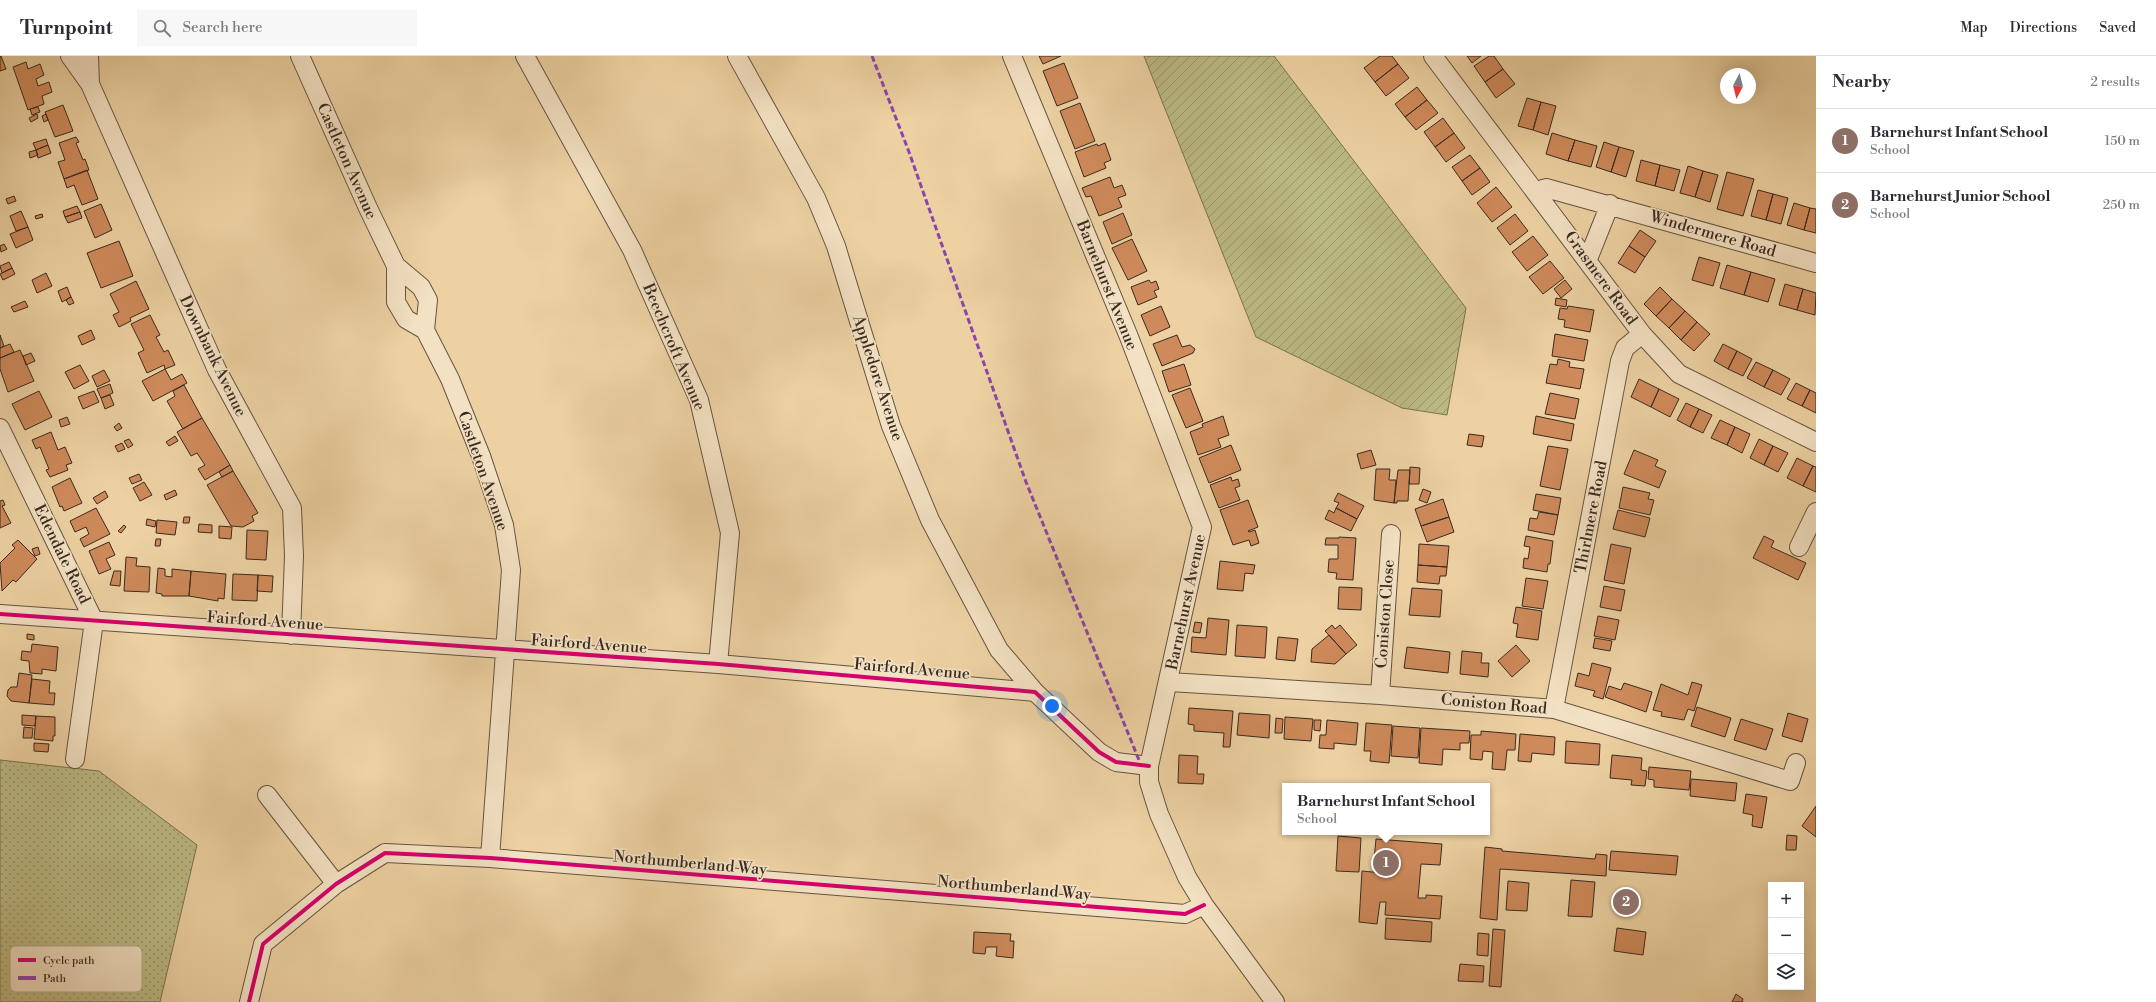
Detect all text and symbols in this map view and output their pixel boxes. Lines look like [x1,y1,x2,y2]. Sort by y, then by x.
search box [137,10,417,46]
text: Turnpoint [20,16,113,40]
icon: search [151,17,173,39]
text: Search here [183,18,263,37]
text: Map [1960,19,1988,37]
text: Directions [2010,19,2077,37]
text: Saved [2099,19,2136,37]
north arrow [1720,68,1756,104]
text: Nearby [1832,71,1891,93]
text: 2 results [2091,74,2140,90]
street label: Castleton Avenue [312,100,382,222]
text: Barnehurst Infant School [1870,123,2048,142]
text: 1 [1842,133,1848,149]
text: 150 m [2105,133,2140,149]
text: School [1870,142,1910,158]
text: Barnehurst Junior School [1870,187,2051,206]
text: 2 [1841,197,1849,213]
text: 250 m [2103,197,2140,213]
street label: Windermere Road [1647,206,1778,262]
text: School [1870,206,1910,222]
street label: Barnehurst Avenue [1071,216,1142,353]
street label: Grasmere Road [1560,227,1642,329]
street label: Beechcroft Avenue [638,279,710,414]
street label: Downbank Avenue [175,292,251,420]
street label: Appledore Avenue [848,312,908,444]
street label: Castleton Avenue [453,409,513,533]
street label: Thirlmere Road [1570,459,1612,575]
street label: Edendale Road [29,501,95,607]
street label: Barnehurst Avenue [1162,532,1210,673]
street label: Coniston Close [1371,559,1399,669]
street label: Fairford Avenue [206,607,324,635]
street label: Fairford Avenue [530,630,648,658]
street label: Fairford Avenue [853,654,971,684]
street label: Coniston Road [1440,689,1548,719]
your location [1042,696,1062,716]
popup [1282,783,1490,835]
text: Barnehurst Infant School [1297,792,1475,811]
text: School [1297,811,1337,827]
street label: Northumberland Way [612,846,768,880]
pin: 1 [1373,848,1399,878]
street label: Northumberland Way [936,871,1092,905]
map controls [1768,882,1804,990]
button: + [1768,882,1804,918]
pin: 2 [1613,887,1639,917]
button: − [1768,918,1804,954]
legend [10,946,142,992]
text: Cycle path [43,954,95,968]
button: layers [1768,954,1804,990]
text: Path [43,972,67,986]

